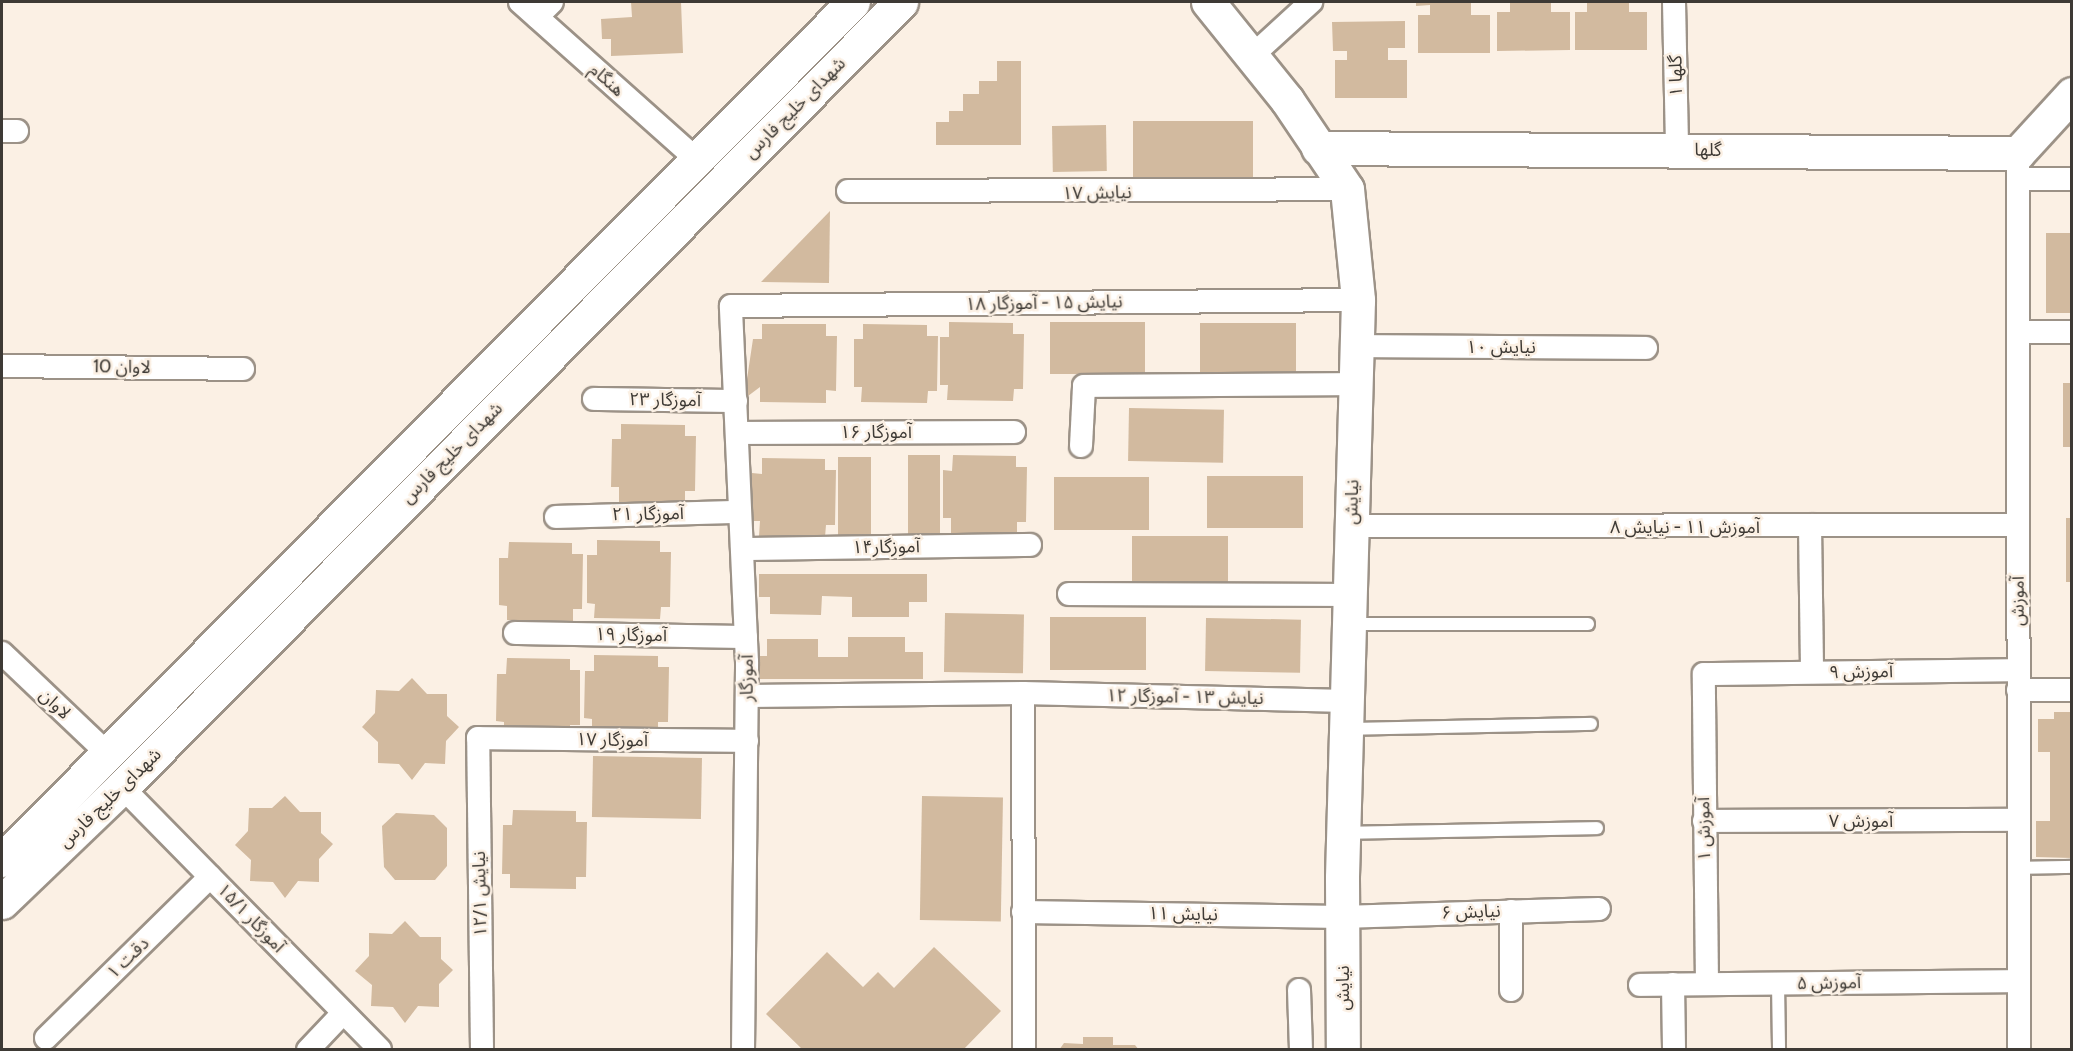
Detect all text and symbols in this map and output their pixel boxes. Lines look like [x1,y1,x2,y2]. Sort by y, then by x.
street label: شهدای خلیج فارس [740,53,850,163]
street label: گلها ۱ [1665,55,1687,97]
street label: هنگام [585,59,629,101]
street label: گلها [1694,139,1722,161]
street label: نیایش ۱۷ [1062,182,1132,204]
street label: نیایش ۱۵ - آموزگار ۱۸ [965,291,1123,315]
street label: نیایش ۱۰ [1466,336,1536,358]
street label: لاوان 10 [93,356,151,378]
street label: آموزگار ۲۳ [629,389,701,411]
street label: شهدای خلیج فارس [397,398,507,508]
street label: آموزگار ۱۶ [840,421,912,443]
street label: نیایش [1340,479,1364,525]
street label: آموزگار ۲۱ [612,503,684,525]
street label: آموزش ۱۱ - نیایش ۸ [1610,516,1760,538]
street label: آموزگار۱۴ [852,536,920,558]
street label: آموزش [2007,576,2029,626]
street label: آموزگار ۱۹ [595,624,667,646]
street label: آموزگار [736,654,758,702]
street label: آموزش ۹ [1829,661,1893,683]
street label: لاوان [35,684,75,724]
street label: نیایش ۱۳ - آموزگار ۱۲ [1106,685,1264,709]
street label: آموزگار ۱۷ [576,729,648,751]
street label: شهدای خلیج فارس [54,744,166,852]
street label: آموزش ۱ [1693,797,1715,861]
street label: آموزش ۷ [1829,810,1893,832]
street label: نیایش ۱۲/۱ [468,851,492,937]
street label: آموزگار ۱۵/۱ [213,879,289,957]
street label: نیایش ۶ [1441,900,1501,924]
street label: نیایش ۱۱ [1148,903,1218,925]
street label: دقت ۱ [102,933,154,983]
street label: نیایش [1332,965,1354,1011]
street label: آموزش ۵ [1797,972,1861,994]

